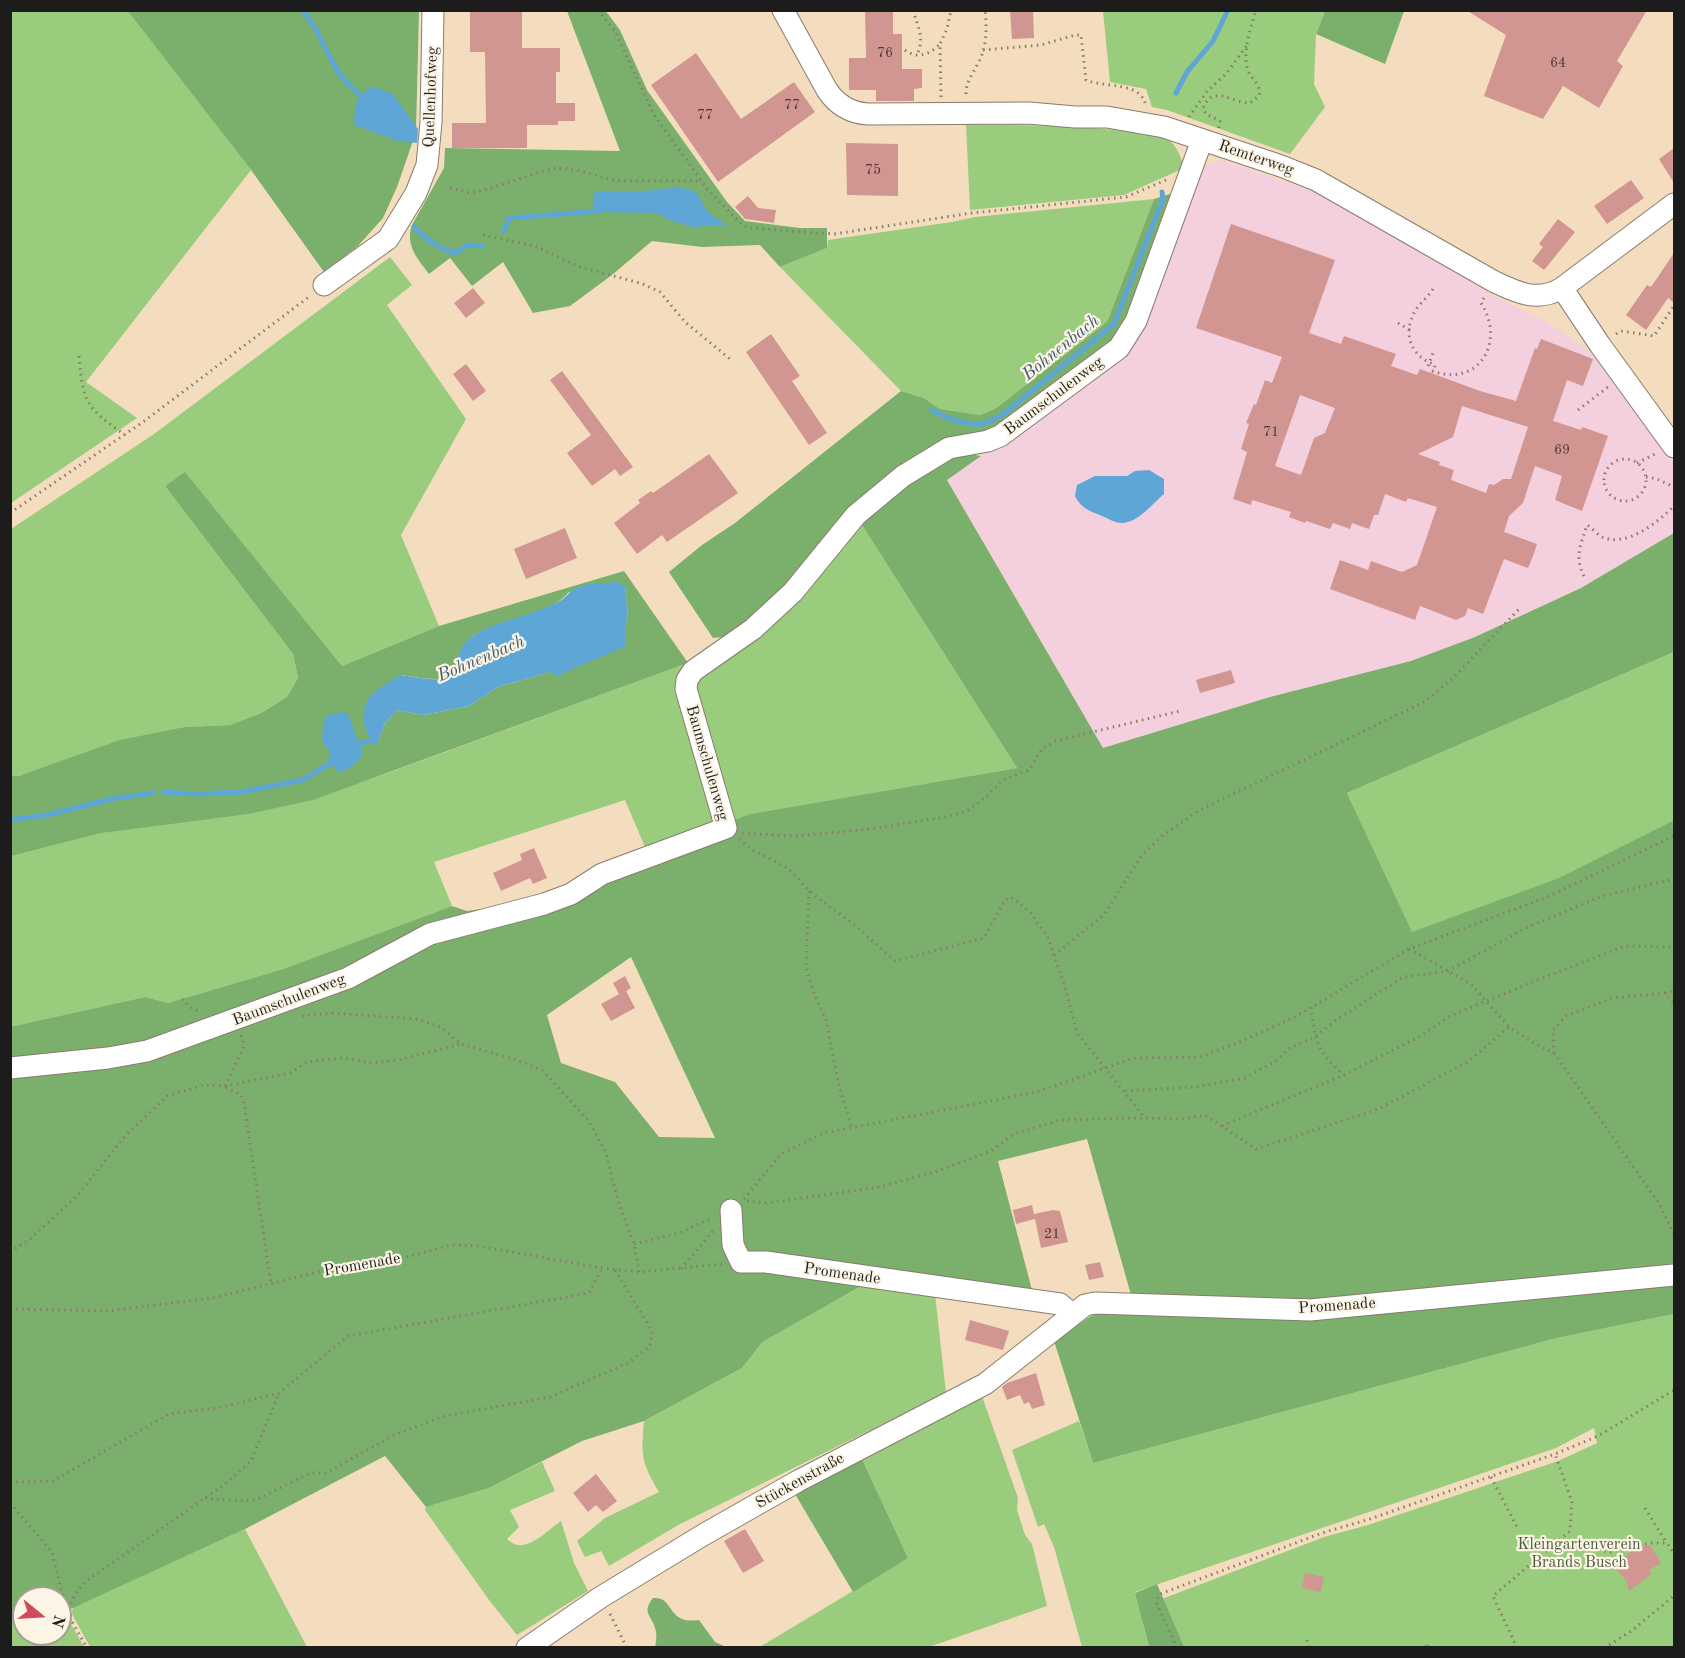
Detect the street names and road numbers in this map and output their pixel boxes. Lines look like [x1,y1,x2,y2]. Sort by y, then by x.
street label: Quellenhofweg [420,46,442,148]
street label: Remterweg [1216,136,1296,180]
street label: Baumschulenweg [1001,352,1107,440]
street label: Baumschulenweg [681,703,733,823]
street label: Baumschulenweg [230,970,348,1030]
street label: Promenade [322,1249,402,1281]
street label: Promenade [802,1259,882,1289]
street label: Promenade [1298,1294,1376,1318]
street label: Stückenstraße [752,1449,848,1513]

